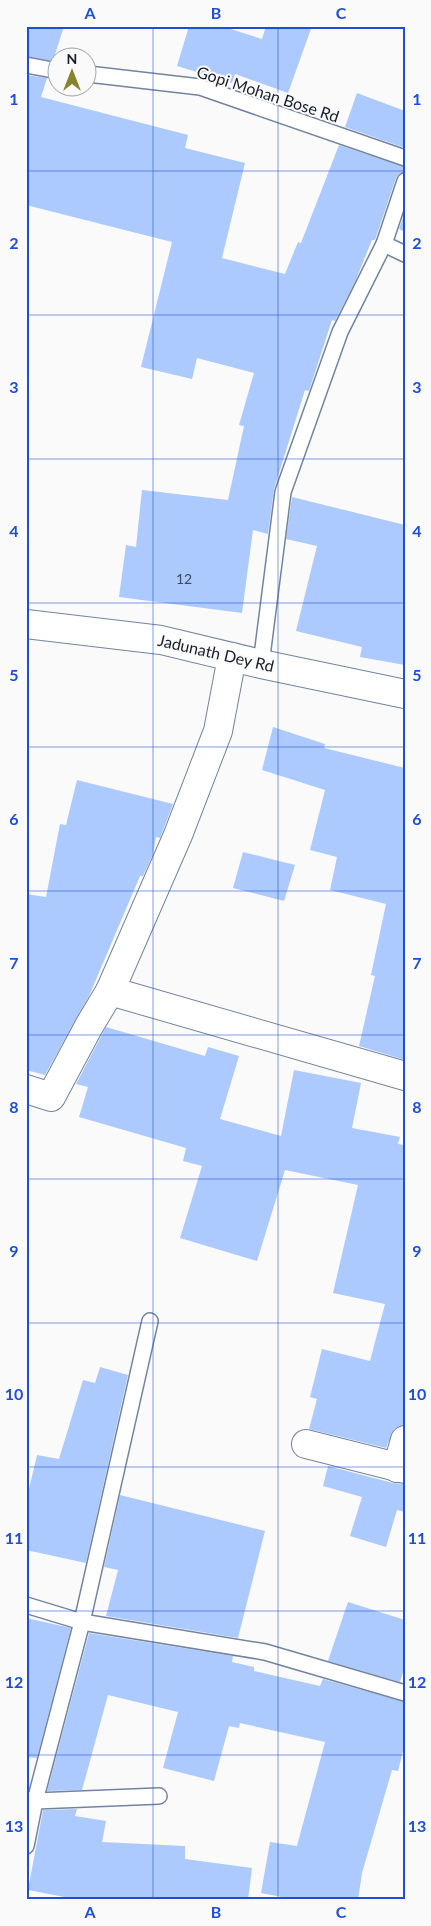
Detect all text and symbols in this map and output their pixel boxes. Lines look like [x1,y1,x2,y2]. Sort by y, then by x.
text: A [83,3,96,22]
text: B [211,3,221,22]
text: C [336,3,347,22]
north arrow [48,48,98,98]
text: N [67,50,77,67]
street label: Gopi Mohan Bose Rd [195,62,342,126]
text: 1 [9,89,19,108]
text: 1 [412,89,422,108]
text: 2 [9,233,19,252]
text: 2 [412,233,422,252]
text: 3 [9,377,19,396]
text: 3 [412,377,422,396]
text: 4 [9,521,19,540]
text: 4 [412,521,422,540]
house number: 12 [176,570,192,587]
street label: Jadunath Dey Rd [156,630,276,675]
text: 5 [9,665,19,684]
text: 5 [412,665,422,684]
text: 6 [9,809,19,828]
text: 6 [412,809,422,828]
text: 7 [9,953,19,972]
text: 7 [412,953,422,972]
text: 8 [9,1097,19,1116]
text: 8 [412,1097,422,1116]
text: 9 [9,1241,19,1260]
text: 9 [412,1241,422,1260]
text: 10 [5,1384,23,1403]
text: 10 [408,1384,426,1403]
text: 11 [5,1528,23,1547]
text: 11 [408,1528,426,1547]
text: 12 [5,1672,23,1691]
text: 12 [408,1672,426,1691]
text: 13 [5,1816,23,1835]
text: 13 [408,1816,426,1835]
text: A [83,1902,96,1921]
text: B [211,1902,221,1921]
text: C [336,1902,347,1921]

